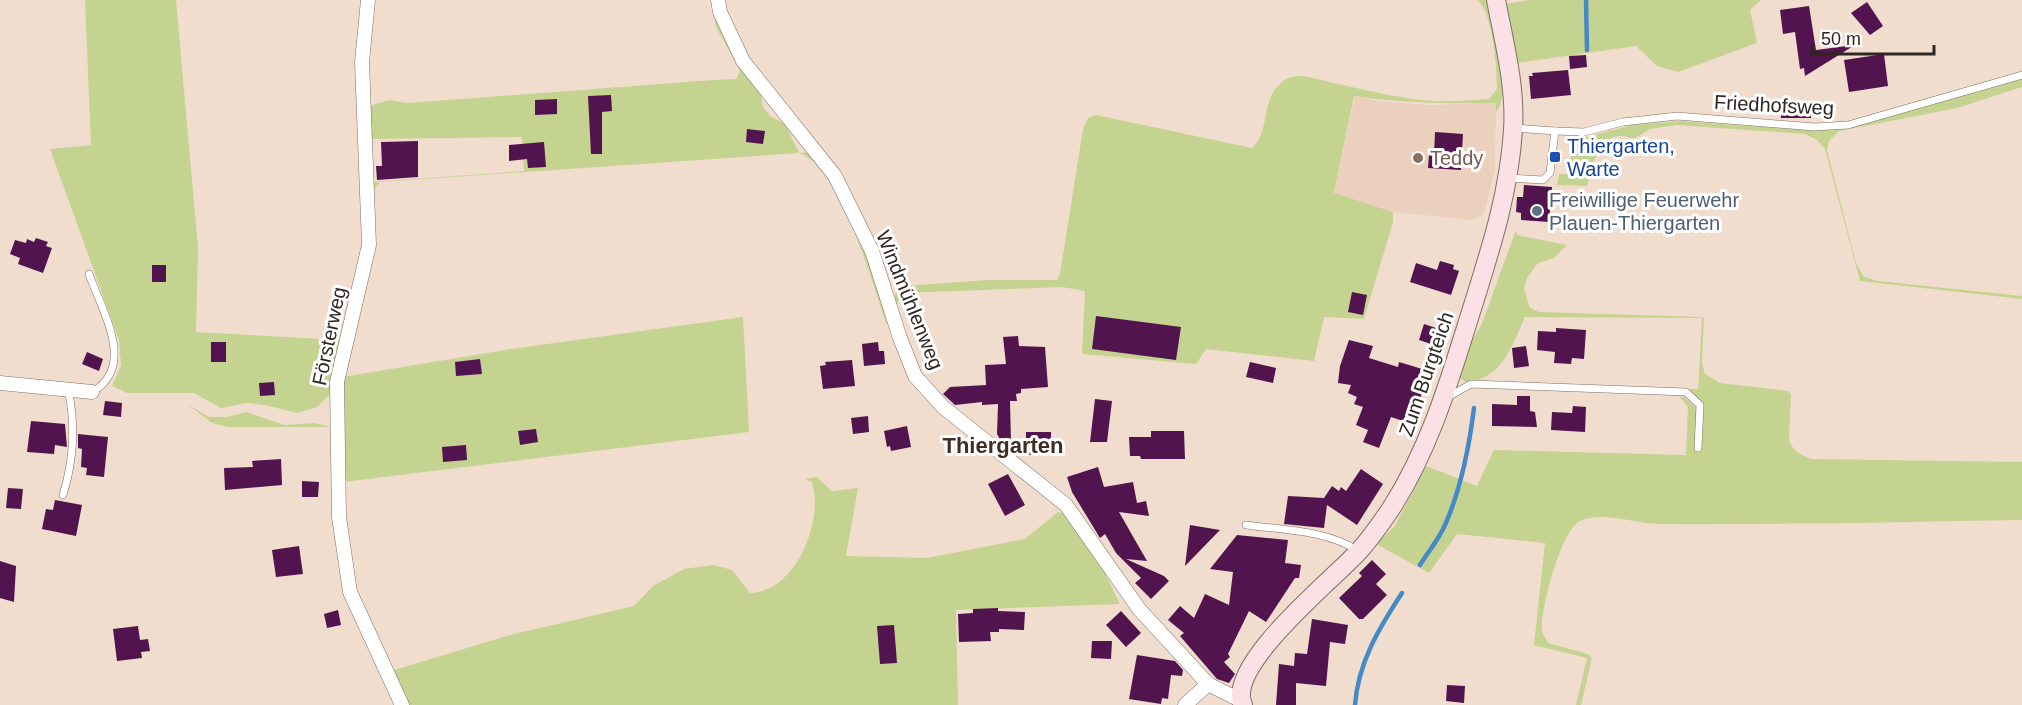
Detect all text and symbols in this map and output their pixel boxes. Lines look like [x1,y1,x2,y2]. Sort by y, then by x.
scale bar [1812,18,1934,56]
text: 50 m [1821,29,1861,49]
street label: Friedhofsweg [1713,91,1835,119]
place label: Thiergarten, Warte [1567,135,1675,180]
place label: Teddy [1430,147,1483,169]
marker: Thiergarten, Warte [1548,150,1562,164]
marker: Teddy [1411,151,1425,165]
place label: Freiwillige Feuerwehr Plauen-Thiergarten [1549,189,1739,234]
marker: Freiwillige Feuerwehr Plauen-Thiergarten [1530,204,1544,218]
street label: Windmühlenweg [872,227,948,373]
street label: Försterweg [308,285,350,387]
street label: Zum Burgteich [1394,309,1458,439]
district label: Thiergarten [942,433,1064,458]

